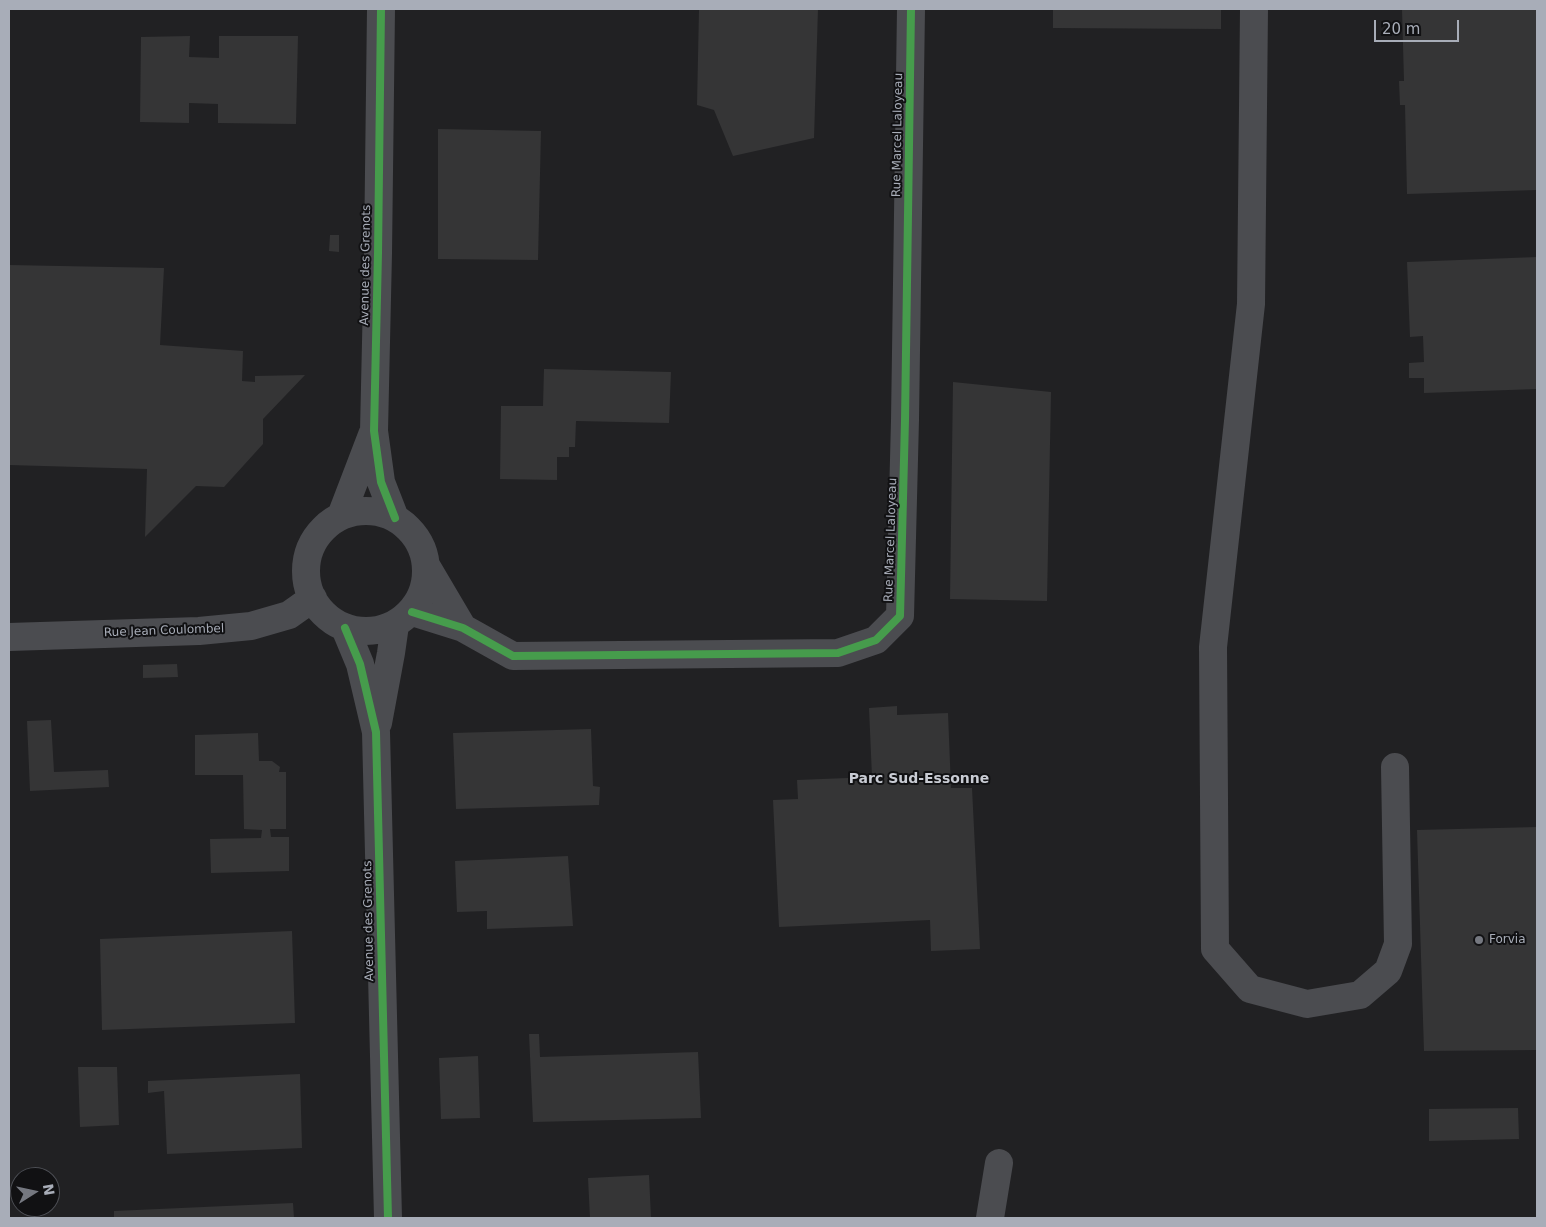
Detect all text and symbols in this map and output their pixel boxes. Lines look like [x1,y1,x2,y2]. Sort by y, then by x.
scale bar [1376,10,1461,42]
text: 20 m [1382,20,1420,38]
street label: Rue Marcel Laloyeau [890,73,906,197]
street label: Avenue des Grenots [358,205,374,325]
street label: Rue Marcel Laloyeau [882,478,900,602]
street label: Rue Jean Coulombel [104,622,224,640]
district label: Parc Sud-Essonne [849,771,989,787]
street label: Avenue des Grenots [361,861,377,981]
place label: Forvia [1489,933,1526,947]
marker: Forvia [1473,934,1485,946]
north arrow [10,1167,60,1217]
text: N [40,1182,58,1197]

